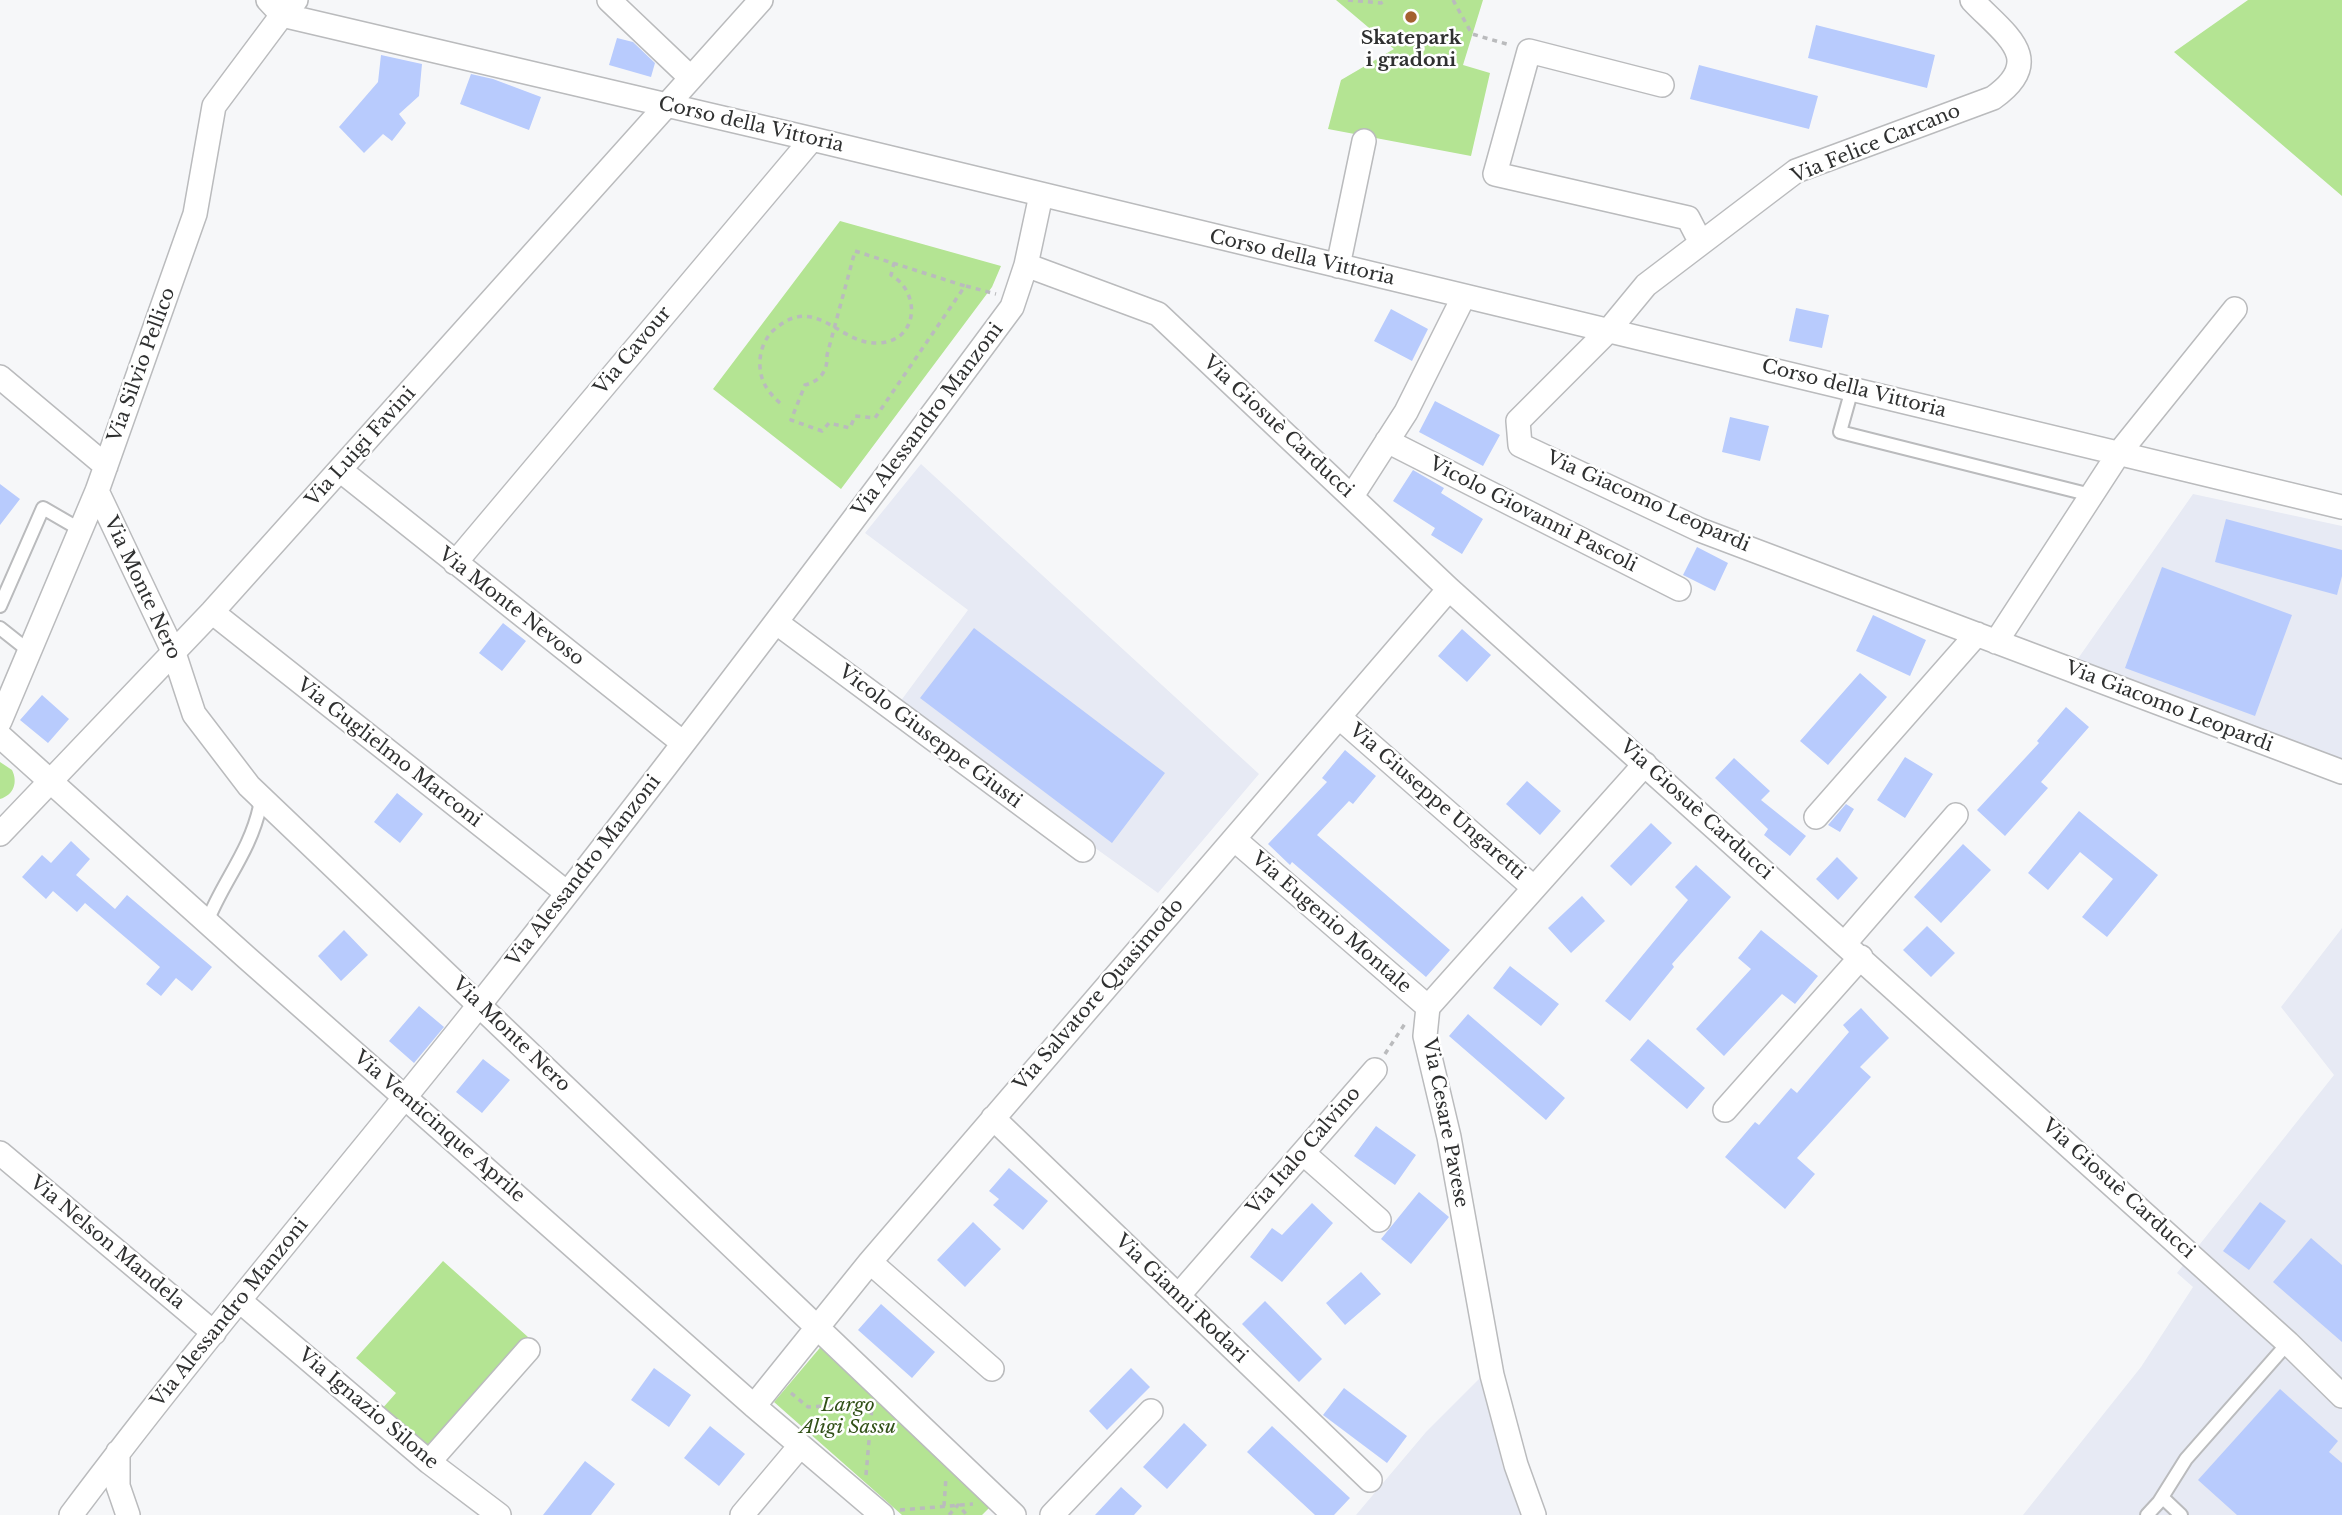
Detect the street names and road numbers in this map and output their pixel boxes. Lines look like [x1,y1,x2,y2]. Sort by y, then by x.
street label: Corso della Vittoria [656,93,846,157]
street label: Via Felice Carcano [1788,100,1964,188]
street label: Corso della Vittoria [1207,226,1397,290]
street label: Via Silvio Pellico [103,285,181,445]
street label: Via Cavour [590,302,676,400]
street label: Via Alessandro Manzoni [848,319,1008,521]
street label: Via Giosuè Carducci [1198,351,1358,503]
street label: Corso della Vittoria [1759,355,1949,423]
street label: Via Luigi Favini [301,382,421,512]
street label: Via Giacomo Leopardi [1543,447,1753,557]
street label: Vicolo Giovanni Pascoli [1425,453,1641,577]
street label: Via Monte Nero [99,513,185,663]
street label: Via Monte Nevoso [434,543,588,671]
street label: Via Giacomo Leopardi [2062,657,2276,757]
street label: Vicolo Giuseppe Giusti [834,661,1026,813]
street label: Via Guglielmo Marconi [292,674,486,832]
street label: Via Giuseppe Ungaretti [1344,719,1530,885]
street label: Via Giosuè Carducci [1615,736,1777,884]
street label: Via Alessandro Manzoni [502,771,666,971]
street label: Via Eugenio Montale [1247,848,1415,998]
street label: Via Salvatore Quasimodo [1009,894,1189,1096]
street label: Via Monte Nero [447,973,575,1097]
street label: Via Cesare Pavese [1417,1036,1473,1210]
street label: Via Venticinque Aprile [349,1046,529,1208]
street label: Via Italo Calvino [1242,1082,1366,1220]
street label: Via Giosuè Carducci [2037,1115,2199,1263]
street label: Via Nelson Mandela [25,1172,189,1314]
street label: Via Alessandro Manzoni [147,1214,313,1412]
street label: Via Gianni Rodari [1110,1230,1252,1368]
street label: Via Ignazio Silone [293,1344,443,1474]

